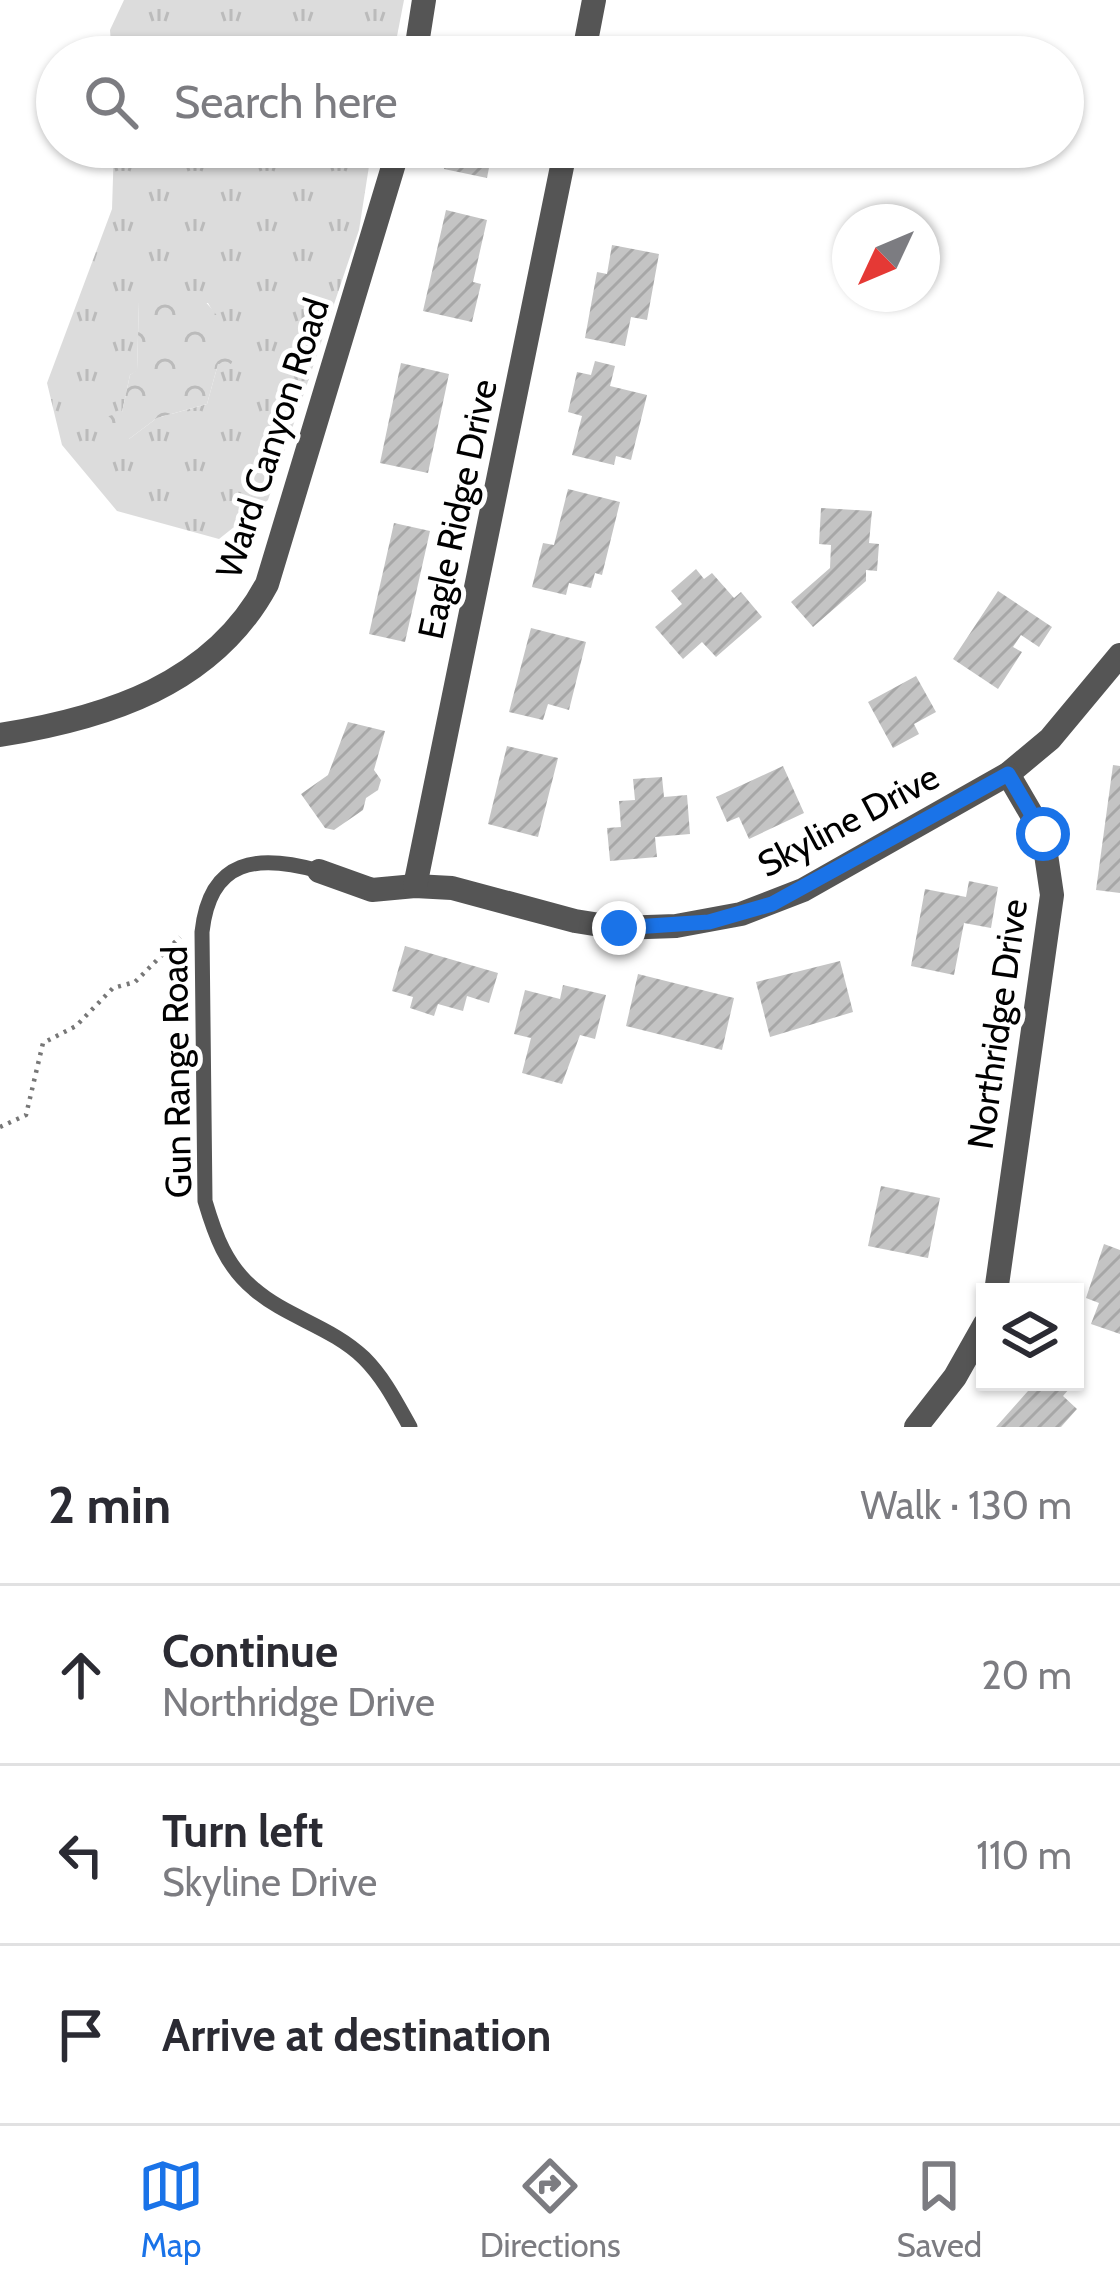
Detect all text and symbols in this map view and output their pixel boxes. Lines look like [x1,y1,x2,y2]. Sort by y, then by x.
search box [36,36,1084,168]
icon: search [78,69,144,135]
text: Search here [174,75,398,129]
north arrow [832,204,940,312]
street label: Ward Canyon Road [206,292,338,584]
street label: Eagle Ridge Drive [408,375,506,643]
street label: Skyline Drive [750,754,946,886]
route start [1016,807,1070,861]
street label: Northridge Drive [958,896,1036,1152]
route end [592,901,646,955]
street label: Gun Range Road [152,945,200,1199]
map controls [976,1283,1084,1391]
button: layers [976,1283,1084,1391]
text: 2 min [48,1474,171,1536]
text: Walk · 130 m [860,1481,1072,1529]
text: Continue [162,1624,338,1678]
icon: ahead [48,1642,114,1708]
text: 20 m [981,1651,1072,1699]
text: Northridge Drive [162,1678,435,1726]
text: Turn left [162,1804,324,1858]
icon: left [48,1822,114,1888]
text: 110 m [976,1831,1072,1879]
text: Skyline Drive [162,1858,377,1906]
icon: arrive [48,2002,114,2068]
text: Arrive at destination [162,2008,551,2062]
tab: Map [138,2153,204,2265]
tab: Directions [480,2153,621,2265]
tab: Saved [896,2153,982,2265]

